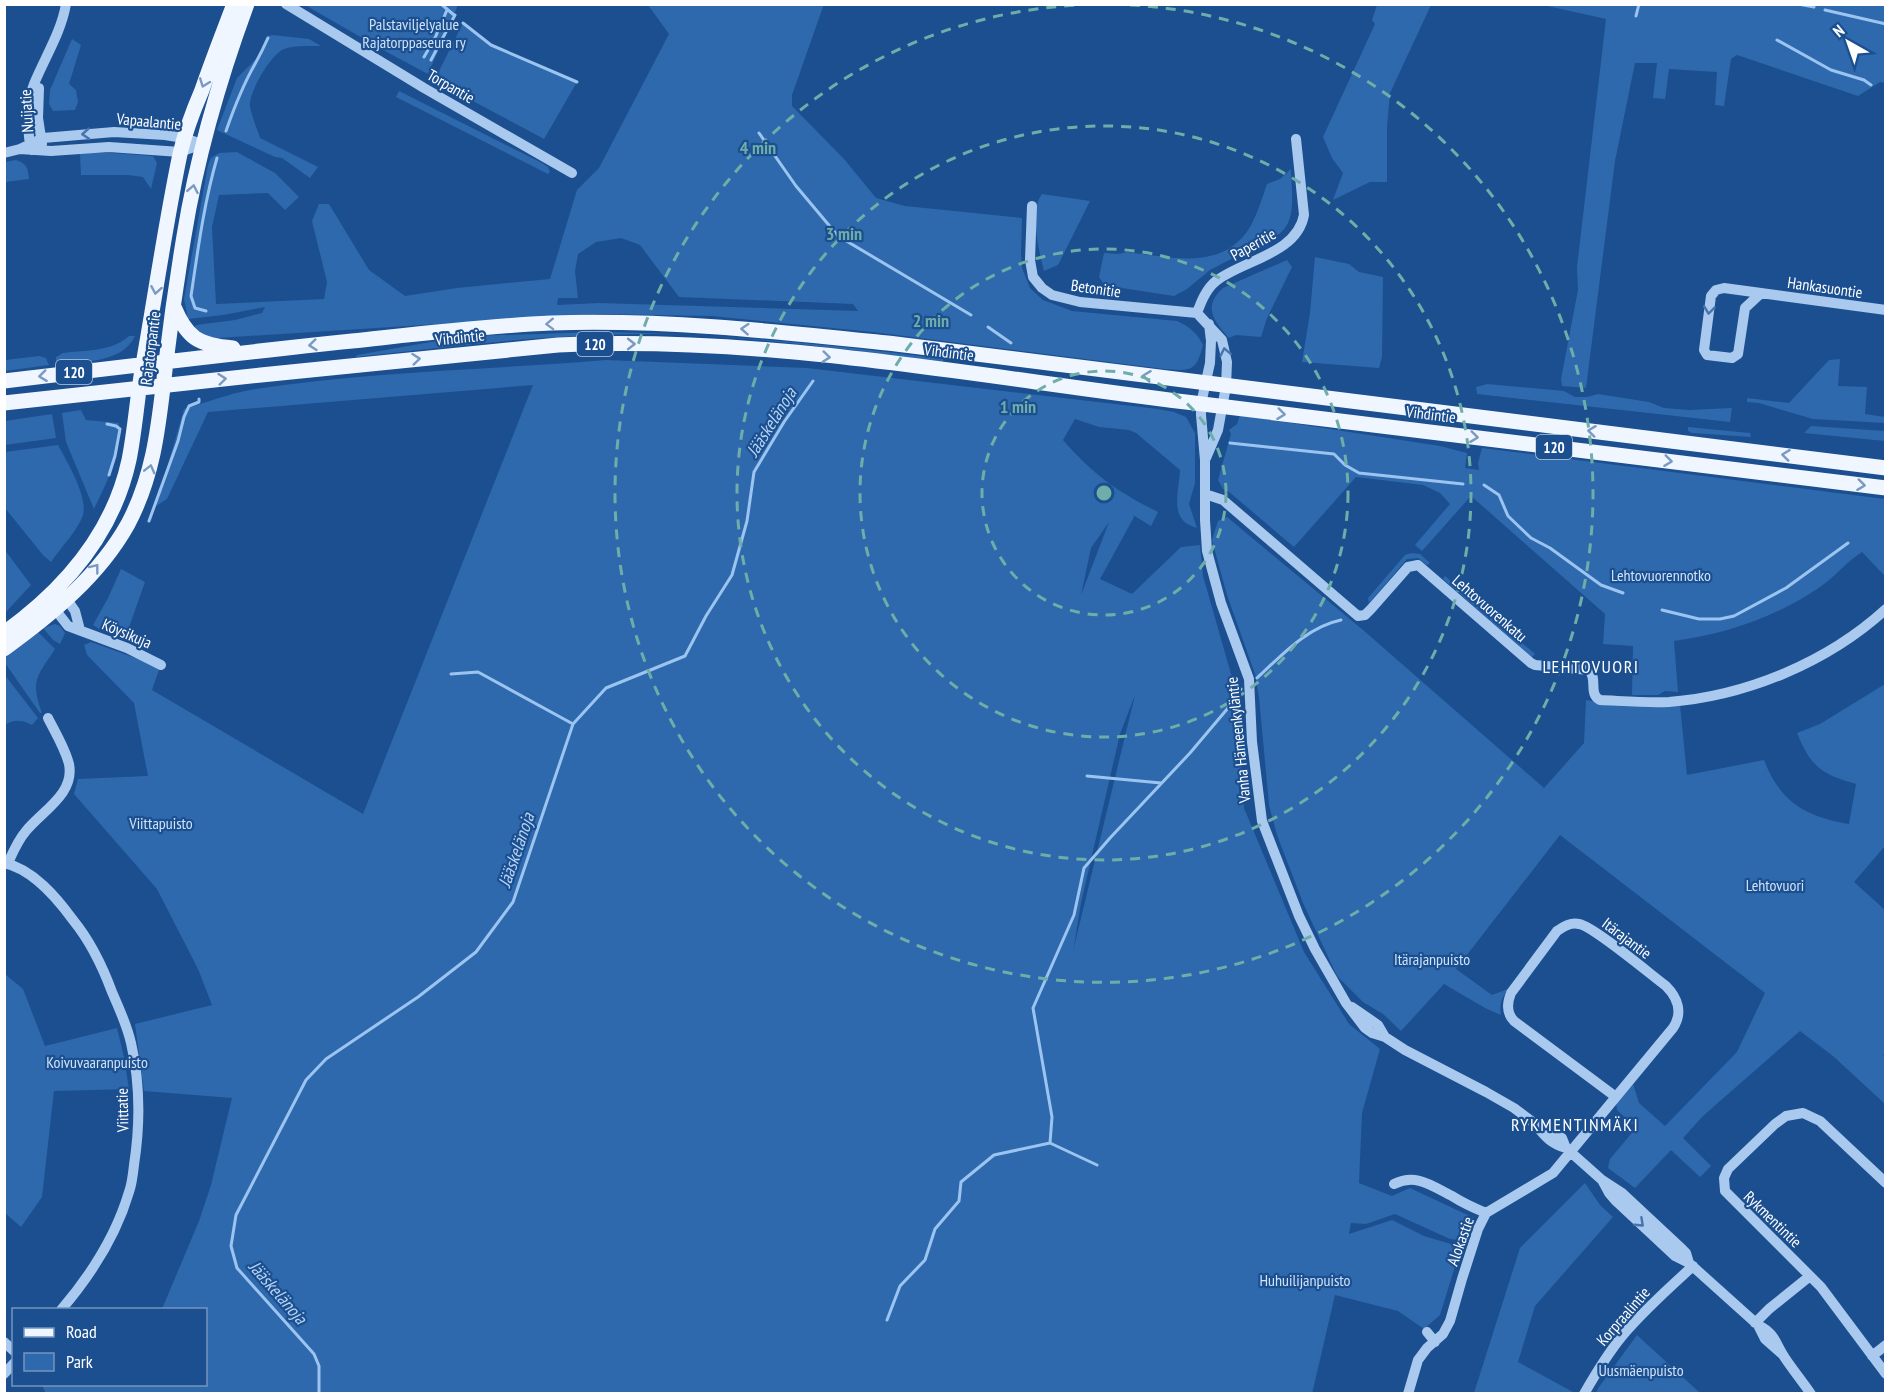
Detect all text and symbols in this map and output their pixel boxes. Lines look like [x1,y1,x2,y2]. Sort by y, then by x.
north arrow [1818,12,1878,72]
park label: Palstaviljelyalue Rajatorppaseura ry [362,14,466,52]
text: N [1829,20,1848,41]
street label: Torpantie [424,64,478,108]
one-way arrow [199,77,211,88]
street label: Nuijatie [15,89,37,133]
street label: Vapaalantie [115,108,182,134]
one-way arrow [81,127,90,140]
text: 4 min [740,136,776,159]
one-way arrow [186,185,199,195]
text: 3 min [826,222,862,245]
street label: Paperitie [1227,223,1279,265]
street label: Hankasuontie [1786,272,1864,302]
street label: Betonitie [1070,275,1122,301]
one-way arrow [150,285,163,295]
one-way arrow [1703,305,1716,315]
text: 2 min [913,309,949,332]
street label: Rajatorpantie [136,310,164,386]
one-way arrow [546,317,555,330]
one-way arrow [740,323,749,336]
street label: Vihdintie [433,324,486,350]
road number: 120 [577,332,613,356]
one-way arrow [309,338,318,351]
one-way arrow [627,338,636,350]
street label: Vihdintie [922,339,975,365]
one-way arrow [1219,348,1232,358]
one-way arrow [821,350,831,363]
one-way arrow [412,353,421,366]
road number: 120 [56,360,92,384]
one-way arrow [39,370,48,382]
one-way arrow [1142,370,1152,383]
one-way arrow [218,374,227,386]
water label: Jääskelänoja [740,382,802,462]
text: 1 min [1000,395,1036,418]
street label: Vihdintie [1404,401,1457,427]
one-way arrow [1276,407,1285,419]
one-way arrow [1588,425,1597,438]
one-way arrow [1470,431,1479,443]
road number: 120 [1536,435,1572,459]
one-way arrow [1781,450,1790,462]
one-way arrow [1663,454,1672,467]
one-way arrow [142,464,155,474]
one-way arrow [1857,479,1866,491]
centre of rings [1094,483,1114,503]
one-way arrow [88,564,99,575]
park label: Lehtovuorennotko [1611,565,1711,585]
street label: Lehtovuorenkatu [1448,570,1532,646]
street label: Köysikuja [99,614,155,652]
district label: LEHTOVUORI [1542,655,1640,678]
street label: Vanha Hämeenkyläntie [1221,676,1255,805]
water label: Jääskelänoja [492,809,540,891]
park label: Viittapuisto [128,813,193,833]
park label: Lehtovuori [1746,875,1804,895]
street label: Itärajantie [1598,913,1656,963]
park label: Itärajanpuisto [1394,949,1470,969]
park label: Koivuvaaranpuisto [46,1052,148,1072]
street label: Viittatie [112,1088,132,1133]
district label: RYKMENTINMÄKI [1511,1113,1639,1136]
street label: Rykmentintie [1740,1186,1806,1252]
street label: Alokastie [1442,1214,1478,1268]
one-way arrow [1633,1216,1644,1227]
water label: Jääskelänoja [243,1255,313,1329]
park label: Huhuilijanpuisto [1259,1270,1351,1290]
street label: Korpraalintie [1592,1282,1654,1350]
legend [12,1308,207,1386]
text: Road [66,1320,97,1343]
text: Park [66,1350,93,1373]
park label: Uusmäenpuisto [1598,1360,1684,1380]

